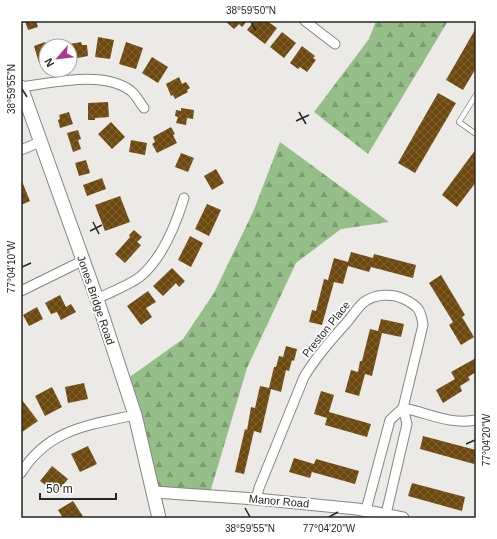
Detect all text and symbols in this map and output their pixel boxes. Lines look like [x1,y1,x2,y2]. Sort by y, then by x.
text: 38°59'50"N [226,5,276,16]
north arrow [38,38,78,78]
text: N [42,56,56,69]
text: 38°59'55"N [6,64,17,114]
text: 77°04'10"W [6,240,17,293]
street label: Jones Bridge Road [75,254,117,346]
street label: Preston Place [300,299,352,359]
text: 77°04'20"W [481,413,492,466]
scale bar [40,475,116,501]
text: 50 m [46,482,73,496]
street label: Manor Road [248,492,310,510]
text: 38°59'55"N [225,523,275,534]
text: 77°04'20"W [303,523,356,534]

